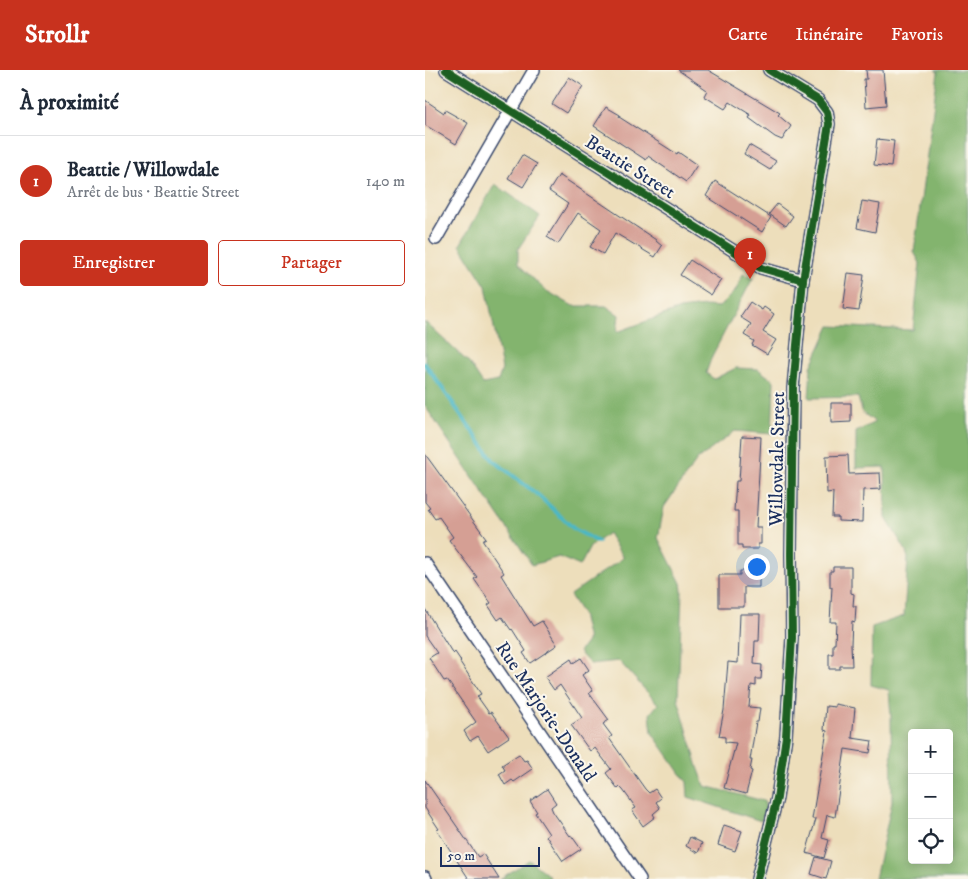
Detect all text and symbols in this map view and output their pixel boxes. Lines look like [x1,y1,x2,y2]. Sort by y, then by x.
text: Strollr [25,20,89,50]
text: Carte [728,24,768,46]
text: Itinéraire [796,24,863,46]
text: Favoris [891,24,943,46]
text: À proximité [20,90,119,116]
street label: Beattie Street [581,131,680,204]
text: Beattie / Willowdale [67,159,219,182]
text: 1 [33,171,39,191]
text: 140 m [366,171,405,191]
text: Arrêt de bus · Beattie Street [67,182,239,202]
pin: 1 [734,238,766,279]
button: Enregistrer [20,240,208,286]
button: Partager [218,240,405,286]
street label: Willowdale Street [765,391,790,528]
your location [744,554,770,580]
street label: Rue Marjorie-Donald [490,637,601,787]
map controls [908,729,953,864]
button: + [908,729,953,774]
button: − [908,774,953,819]
button: locate [908,819,953,864]
scale bar [440,844,540,867]
text: 50 m [447,847,475,865]

